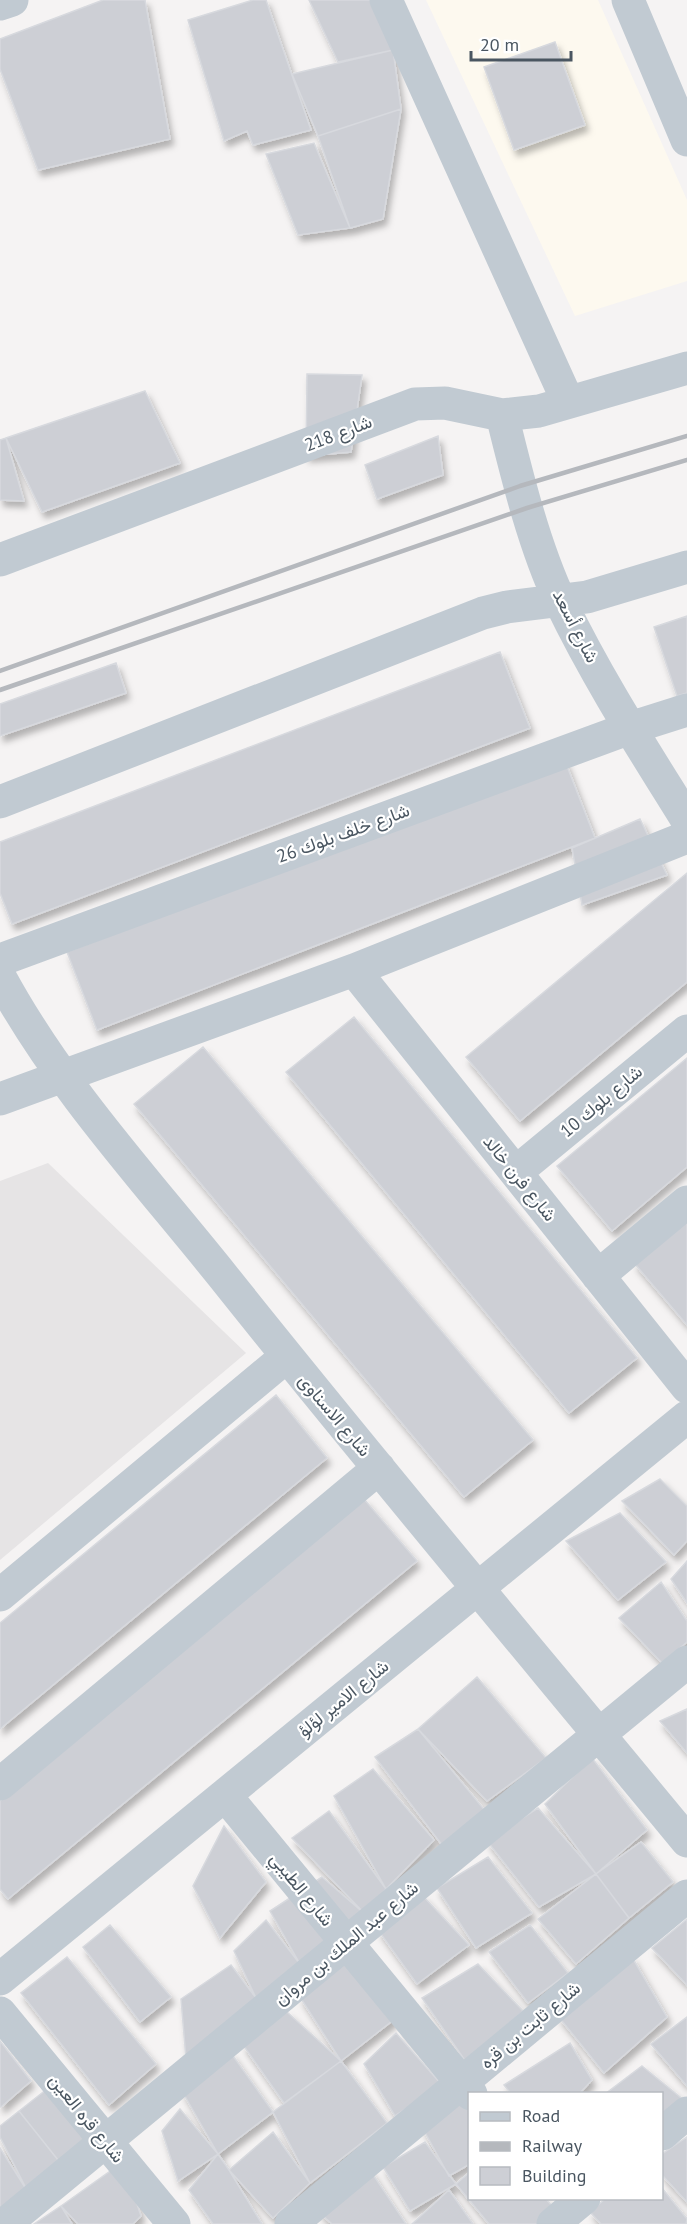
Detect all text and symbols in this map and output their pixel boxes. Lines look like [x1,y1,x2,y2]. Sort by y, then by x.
scale bar [471,24,572,62]
text: 20 m [480,33,519,56]
street label: شارع 218 [301,410,375,457]
street label: شارع أسعد [547,585,604,667]
street label: شارع خلف بلوك 26 [273,798,413,869]
street label: شارع بلوك 10 [555,1060,647,1143]
street label: شارع فرن خالد [478,1130,562,1226]
street label: شارع الاسناوى [293,1369,376,1462]
street label: شارع الامير لؤلؤ [293,1654,394,1742]
street label: شارع الطيبي [262,1847,339,1933]
street label: شارع عبد الملك بن مروان [269,1876,423,2011]
street label: شارع ثابت بن قره [475,1976,585,2074]
street label: شارع قره العين [43,2069,130,2168]
legend [468,2092,663,2200]
text: Road [522,2104,560,2127]
text: Railway [522,2134,583,2157]
text: Building [522,2164,586,2187]

